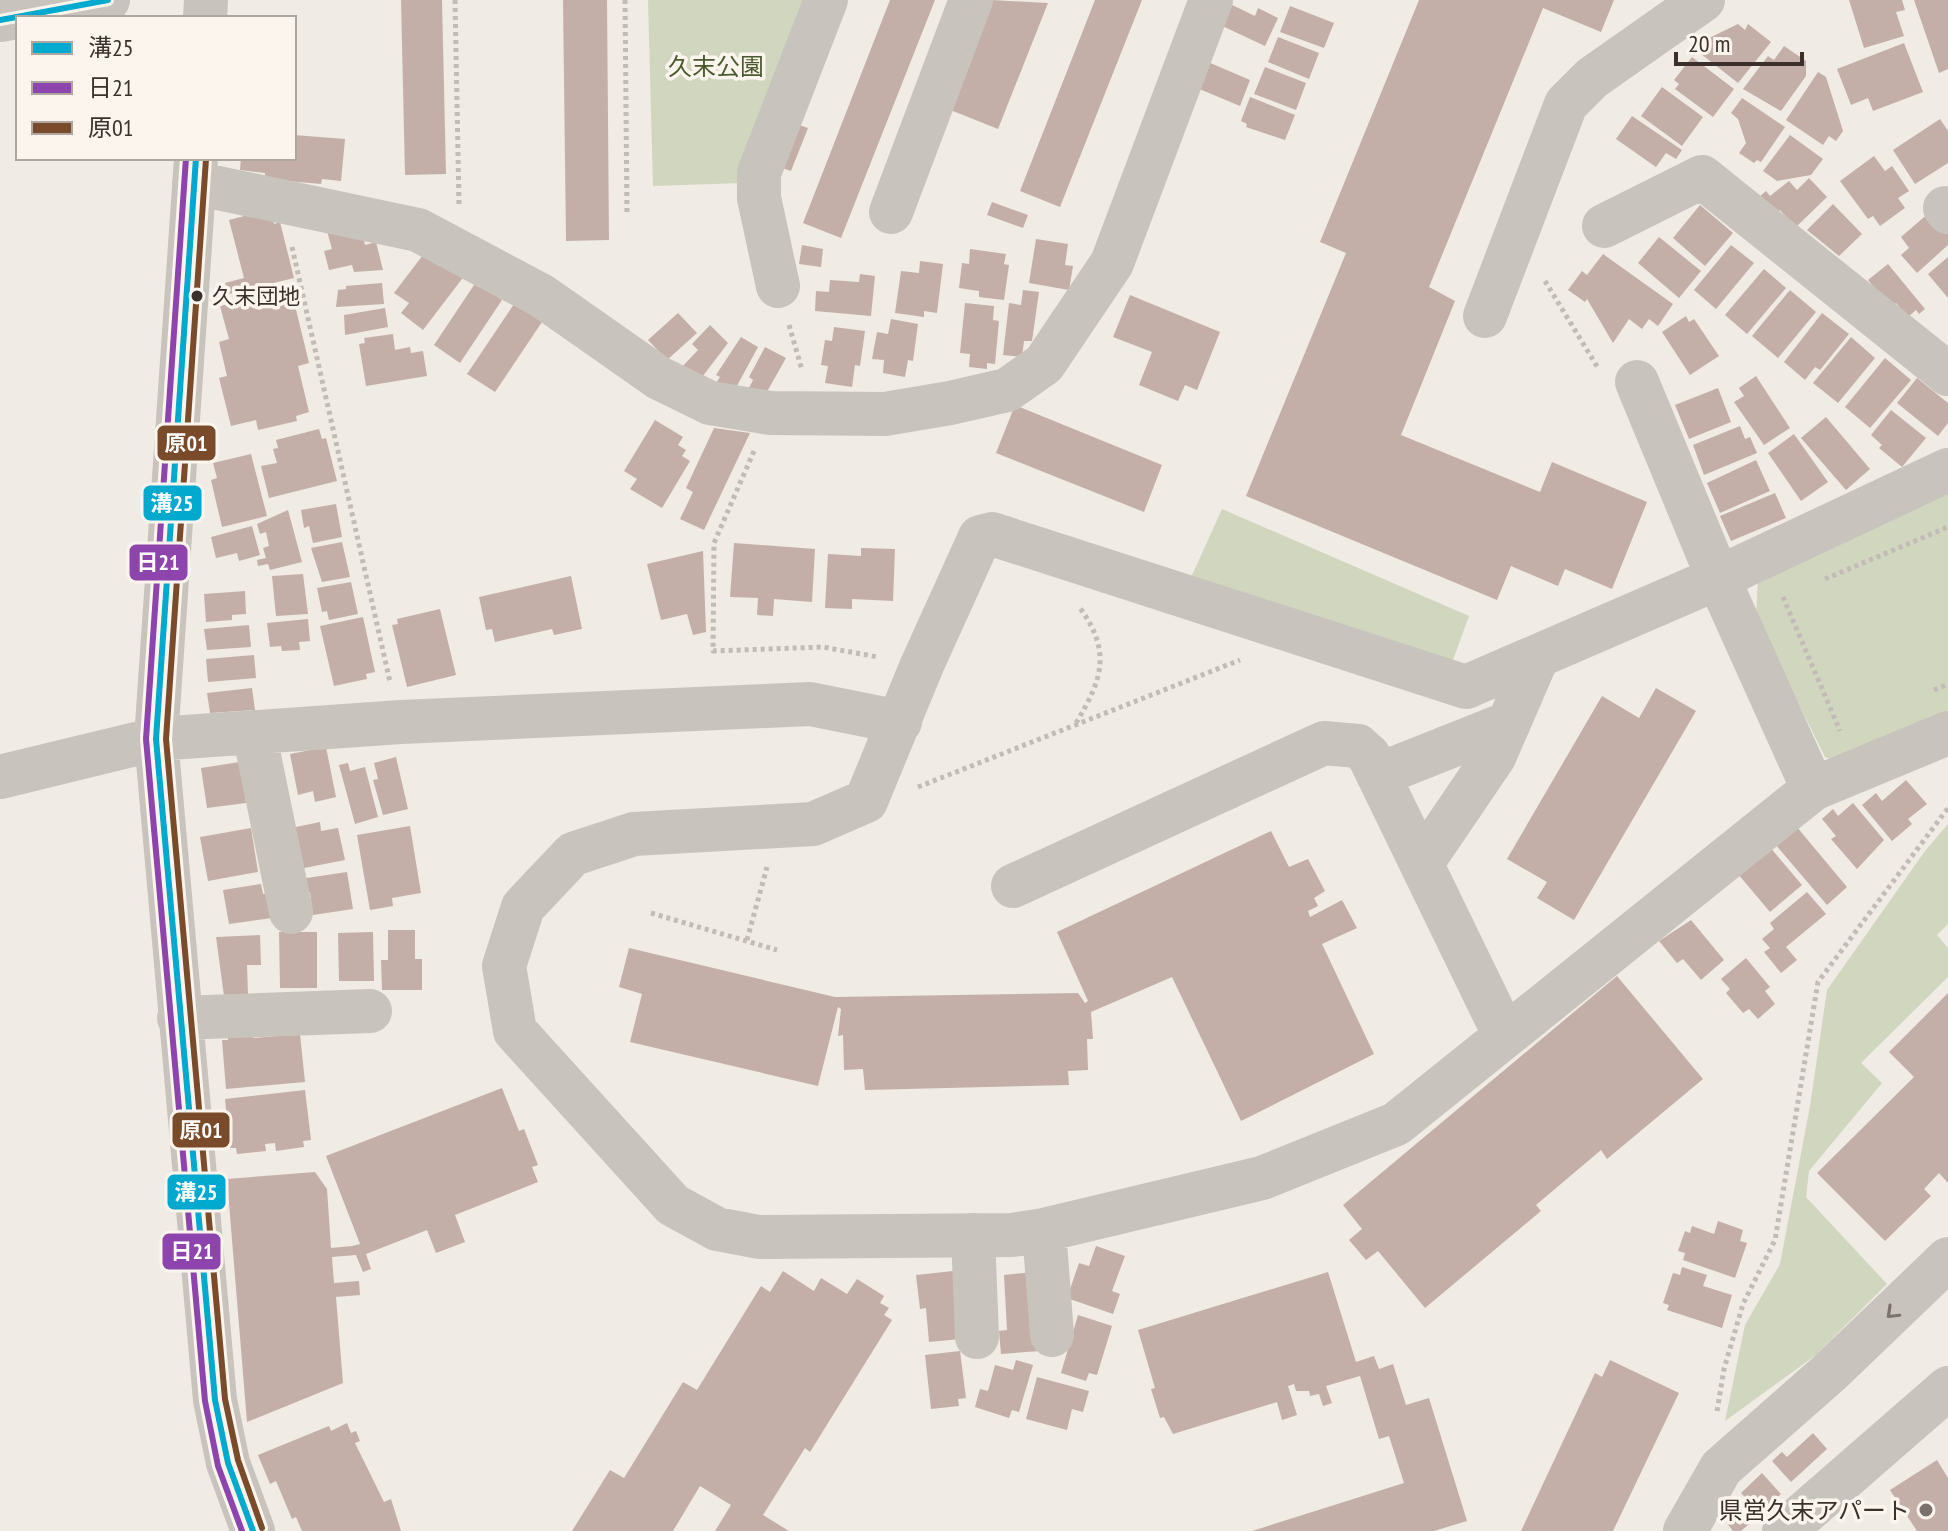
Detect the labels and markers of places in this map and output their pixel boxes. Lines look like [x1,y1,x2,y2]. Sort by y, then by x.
place label: 久末団地 [212,282,300,310]
marker: 久末団地 [189,288,205,304]
place label: 県営久末アパート [1718,1495,1910,1526]
marker: 県営久末アパート [1917,1501,1935,1519]

